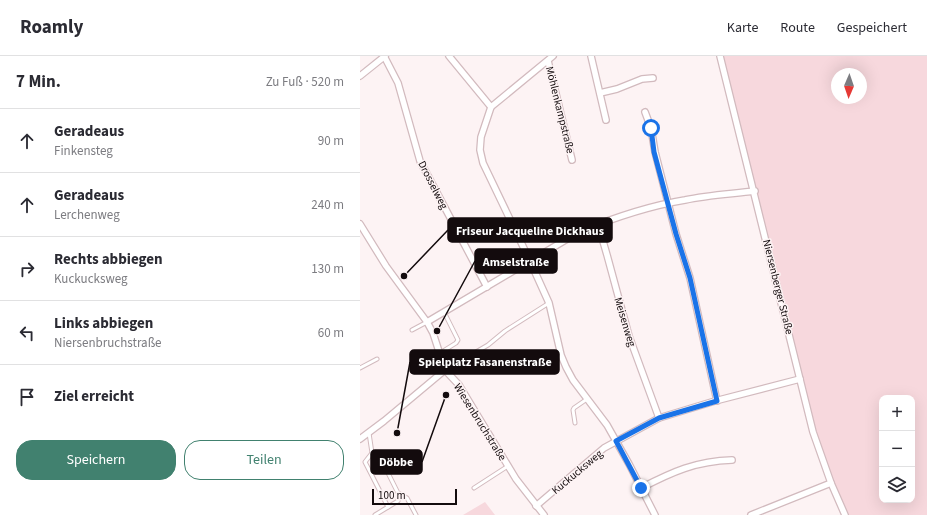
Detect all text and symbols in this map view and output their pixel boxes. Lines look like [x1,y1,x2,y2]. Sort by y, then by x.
text: Roamly [20,14,83,41]
text: Karte [727,18,758,38]
text: Route [780,18,815,38]
text: Gespeichert [837,18,907,38]
street label: Möhlenkampstraße [542,65,578,156]
north arrow [831,68,867,104]
text: 7 Min. [16,70,61,94]
text: Zu Fuß · 520 m [266,73,344,91]
route start [642,119,660,137]
text: Geradeaus [54,121,124,142]
icon: ahead [16,130,38,152]
text: 90 m [318,132,344,150]
text: Finkensteg [54,142,113,160]
street label: Drosselweg [414,158,452,212]
text: Geradeaus [54,185,124,206]
icon: ahead [16,194,38,216]
text: 240 m [311,196,344,214]
text: Lerchenweg [54,206,120,224]
callout: Friseur Jacqueline Dickhaus [448,218,612,242]
text: Friseur Jacqueline Dickhaus [456,223,604,240]
street label: Niersenberger Straße [759,238,797,337]
text: Rechts abbiegen [54,249,163,270]
callout: Amselstraße [475,249,557,273]
text: Amselstraße [482,254,549,271]
icon: right [16,258,38,280]
text: 130 m [311,260,344,278]
text: Kuckucksweg [54,270,128,288]
street label: Meisenweg [610,295,640,349]
text: Links abbiegen [54,313,153,334]
icon: left [16,322,38,344]
text: 60 m [318,324,344,342]
text: Niersenbruchstraße [54,334,162,352]
callout: Spielplatz Fasanenstraße [410,350,559,374]
text: Spielplatz Fasanenstraße [418,354,552,371]
street label: Wiesenbruchstraße [450,380,510,464]
icon: arrive [16,386,38,408]
text: Ziel erreicht [54,386,134,407]
map controls [879,395,915,503]
button: + [879,395,915,431]
button: − [879,431,915,467]
button: Speichern [16,440,176,480]
button: Teilen [184,440,344,480]
street label: Kuckucksweg [548,446,606,498]
callout: Döbbe [371,450,422,474]
text: Döbbe [379,454,413,471]
button: layers [879,467,915,503]
route end [632,479,650,497]
scale bar [372,487,457,506]
text: 100 m [378,488,406,503]

